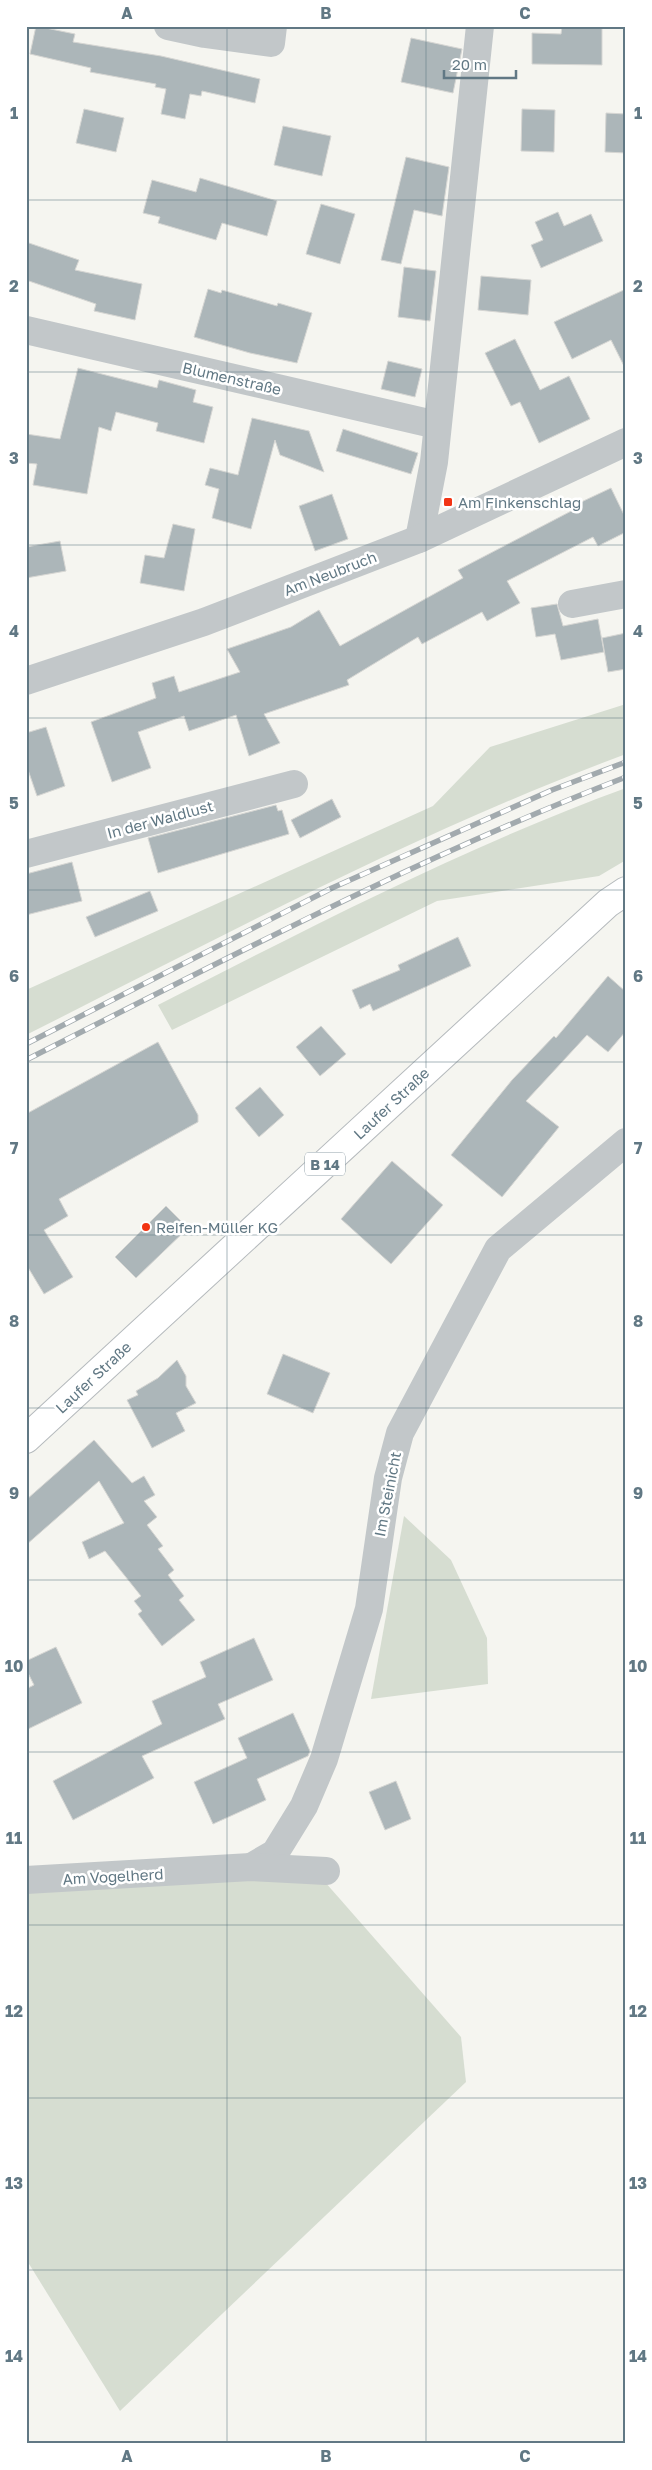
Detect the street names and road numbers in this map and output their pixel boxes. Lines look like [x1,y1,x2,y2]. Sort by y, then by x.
street label: Blumenstraße [181,358,283,398]
street label: Am Neubruch [281,547,379,599]
street label: In der Waldlust [105,796,215,842]
street label: Laufer Straße [349,1063,433,1143]
road number: B 14 [305,1152,345,1176]
street label: Laufer Straße [51,1337,135,1417]
street label: Im Steinicht [370,1450,404,1538]
street label: Am Vogelherd [62,1864,164,1888]

